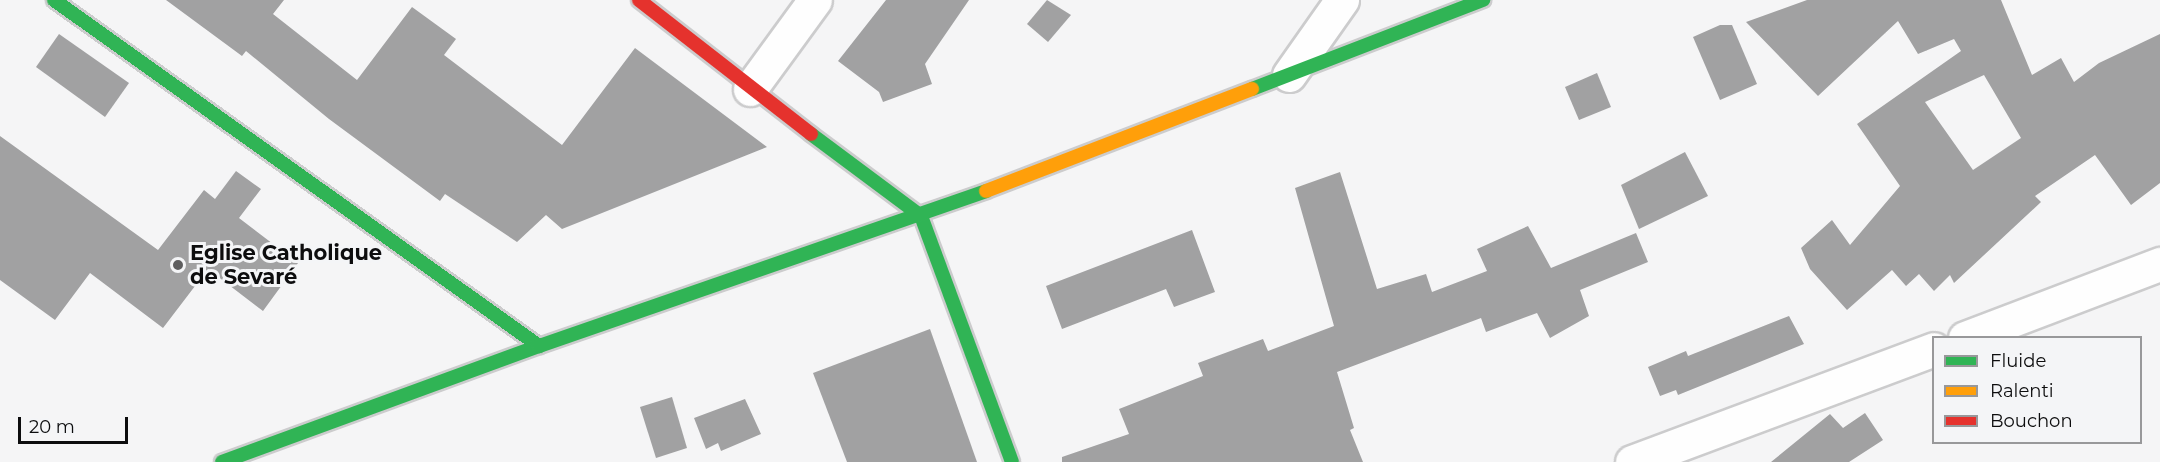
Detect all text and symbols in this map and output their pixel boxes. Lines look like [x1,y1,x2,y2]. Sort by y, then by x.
place label: Eglise Catholique de Sevaré [190,240,382,290]
marker: Eglise Catholique de Sevaré [171,258,185,272]
legend [1932,336,2142,444]
text: Fluide [1990,350,2046,372]
text: Ralenti [1990,380,2054,402]
scale bar [21,405,130,443]
text: Bouchon [1990,410,2073,432]
text: 20 m [29,416,75,438]

